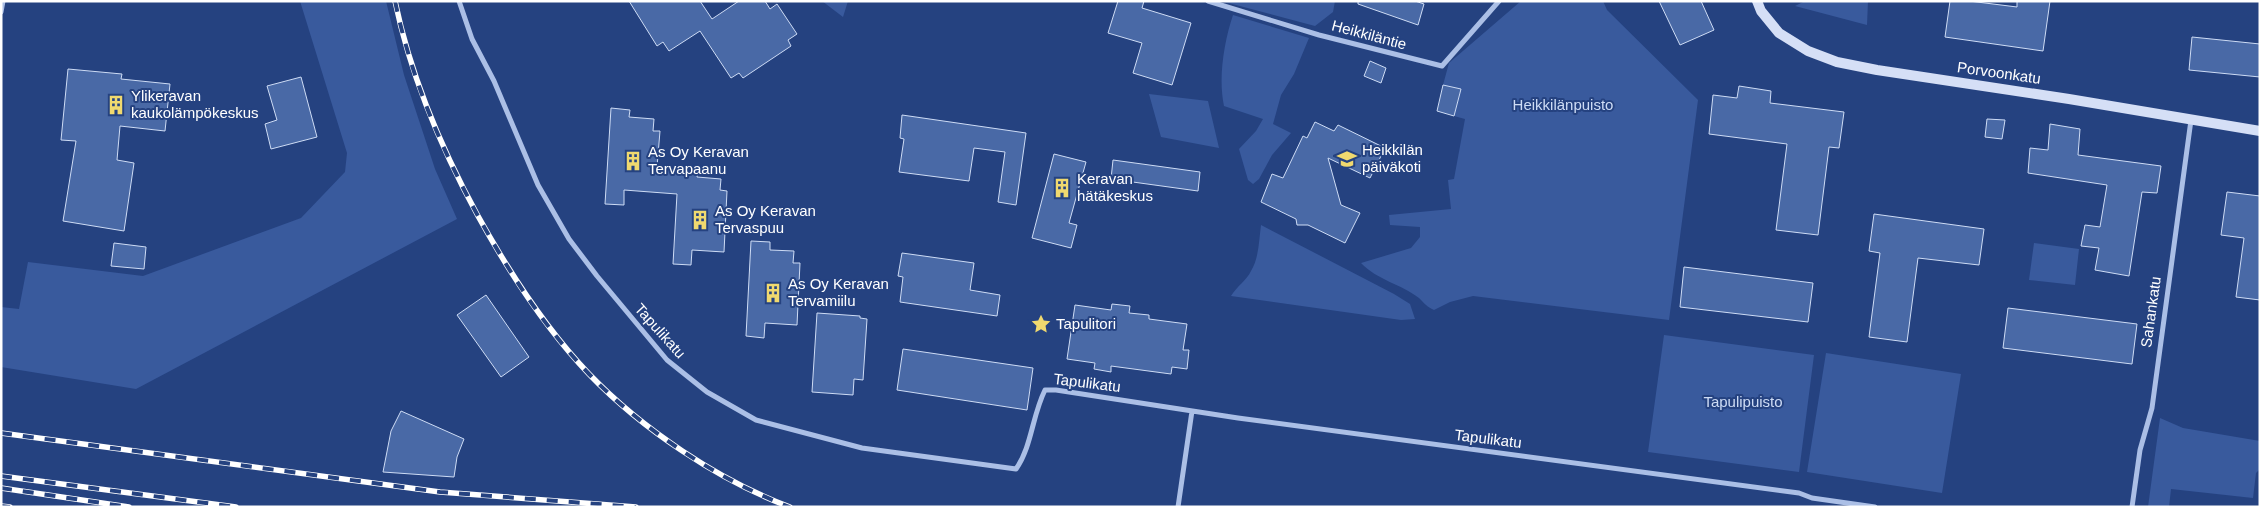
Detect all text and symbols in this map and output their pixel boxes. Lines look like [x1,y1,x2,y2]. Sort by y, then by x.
street label: Heikkiläntie [1330,16,1408,53]
street label: Porvoonkatu [1956,58,2042,87]
place label: Ylikeravan kaukolämpökeskus [131,87,259,121]
building icon: Ylikeravan kaukolämpökeskus [105,94,127,116]
park label: Heikkilänpuisto [1513,96,1613,113]
place label: Heikkilän päiväkoti [1362,141,1423,175]
place label: As Oy Keravan Tervapaanu [648,143,749,177]
school or university icon: Heikkilän päiväkoti [1336,148,1358,170]
building icon: As Oy Keravan Tervapaanu [622,150,644,172]
place label: Keravan hätäkeskus [1077,170,1153,204]
building icon: Keravan hätäkeskus [1051,177,1073,199]
place label: As Oy Keravan Tervaspuu [715,202,816,236]
building icon: As Oy Keravan Tervaspuu [689,209,711,231]
place label: As Oy Keravan Tervamiilu [788,275,889,309]
street label: Sahankatu [2137,275,2164,349]
building icon: As Oy Keravan Tervamiilu [762,282,784,304]
street label: Tapulikatu [631,300,689,361]
place icon: Tapulitori [1030,313,1052,335]
place label: Tapulitori [1056,315,1116,332]
street label: Tapulikatu [1053,370,1122,395]
park label: Tapulipuisto [1703,393,1783,410]
street label: Tapulikatu [1454,426,1523,451]

